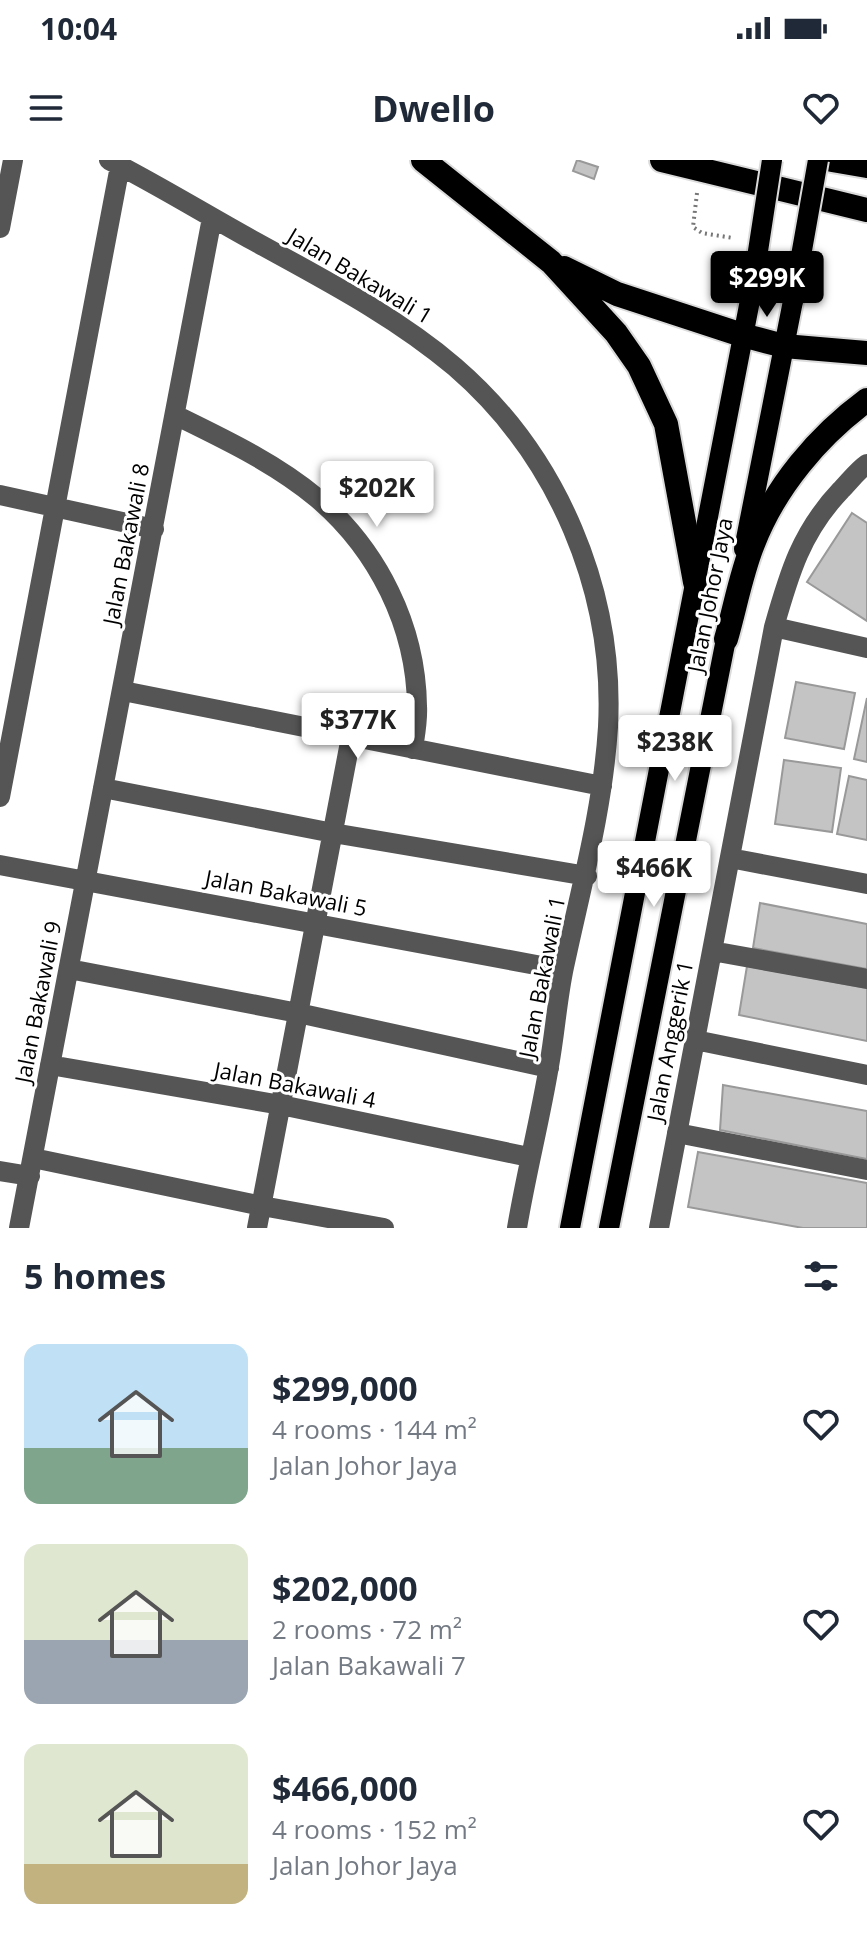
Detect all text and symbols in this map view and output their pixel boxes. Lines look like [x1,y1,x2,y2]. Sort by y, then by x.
text: 10:04 [40,8,117,49]
text: Dwello [372,84,495,133]
icon: menu [24,86,68,130]
icon: heart [799,86,843,130]
street label: Jalan Bakawali 1 [281,219,439,330]
pin: $299K [711,251,823,319]
text: $299K [729,259,805,295]
street label: Jalan Bakawali 8 [94,460,155,629]
pin: $202K [321,461,433,529]
text: $202K [339,469,415,505]
street label: Jalan Johor Jaya [679,515,739,677]
pin: $377K [302,693,414,761]
text: $377K [320,701,396,737]
pin: $238K [619,715,731,783]
text: $238K [637,723,713,759]
pin: $466K [598,841,710,909]
text: $466K [616,849,692,885]
street label: Jalan Bakawali 5 [201,861,370,922]
street label: Jalan Bakawali 1 [510,893,571,1062]
street label: Jalan Bakawali 9 [6,918,67,1087]
street label: Jalan Anggerik 1 [638,958,699,1126]
street label: Jalan Bakawali 4 [210,1053,379,1114]
text: 5 homes [24,1253,166,1299]
icon: filters [799,1254,843,1298]
text: $299,000 [272,1365,418,1411]
icon: home [88,1376,184,1472]
icon: heart [799,1402,843,1446]
text: 4 rooms · 144 m² [272,1411,477,1447]
text: Jalan Johor Jaya [272,1447,458,1483]
text: $202,000 [272,1565,418,1611]
icon: home [88,1576,184,1672]
icon: heart [799,1602,843,1646]
text: 2 rooms · 72 m² [272,1611,462,1647]
text: Jalan Bakawali 7 [272,1647,466,1683]
text: $466,000 [272,1765,418,1811]
icon: home [88,1776,184,1872]
icon: heart [799,1802,843,1846]
text: 4 rooms · 152 m² [272,1811,477,1847]
text: Jalan Johor Jaya [272,1847,458,1883]

